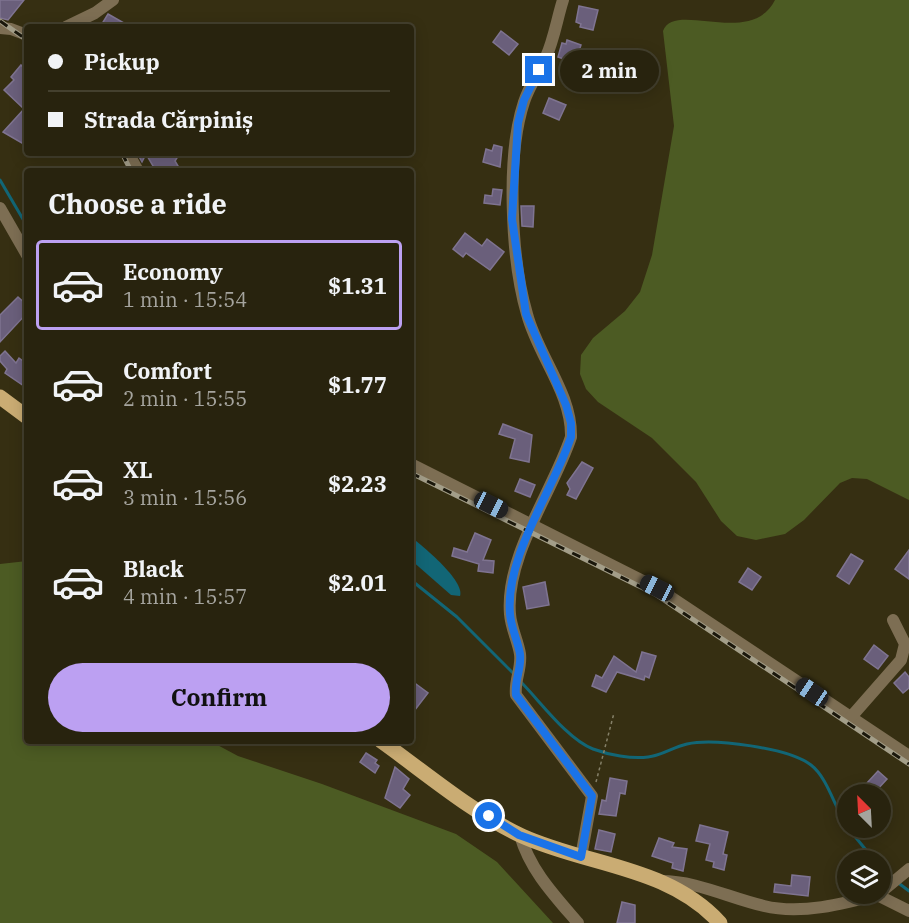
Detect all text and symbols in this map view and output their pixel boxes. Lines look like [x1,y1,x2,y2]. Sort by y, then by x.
text: Pickup [84,47,160,76]
callout: 2 min [560,49,659,91]
route end [525,56,552,83]
text: 2 min [582,57,638,84]
text: Strada Cărpiniș [84,105,253,134]
text: Choose a ride [48,186,227,221]
text: Economy [123,257,223,286]
icon: car [51,258,105,312]
text: $1.31 [328,271,387,300]
text: 1 min · 15:54 [123,286,247,313]
text: Comfort [123,356,212,385]
icon: car [51,357,105,411]
text: $1.77 [328,370,387,399]
text: 2 min · 15:55 [123,385,247,412]
text: XL [123,455,153,484]
icon: car [51,456,105,510]
text: $2.23 [328,469,387,498]
text: 3 min · 15:56 [123,484,247,511]
car [471,489,511,521]
text: Black [123,554,184,583]
icon: car [51,555,105,609]
text: $2.01 [328,568,387,597]
car [637,572,677,604]
text: 4 min · 15:57 [123,583,247,610]
button: Confirm [48,663,390,732]
car [792,674,832,710]
north arrow [837,784,891,838]
map controls [837,784,891,904]
route start [475,802,502,829]
button: layers [837,850,891,904]

